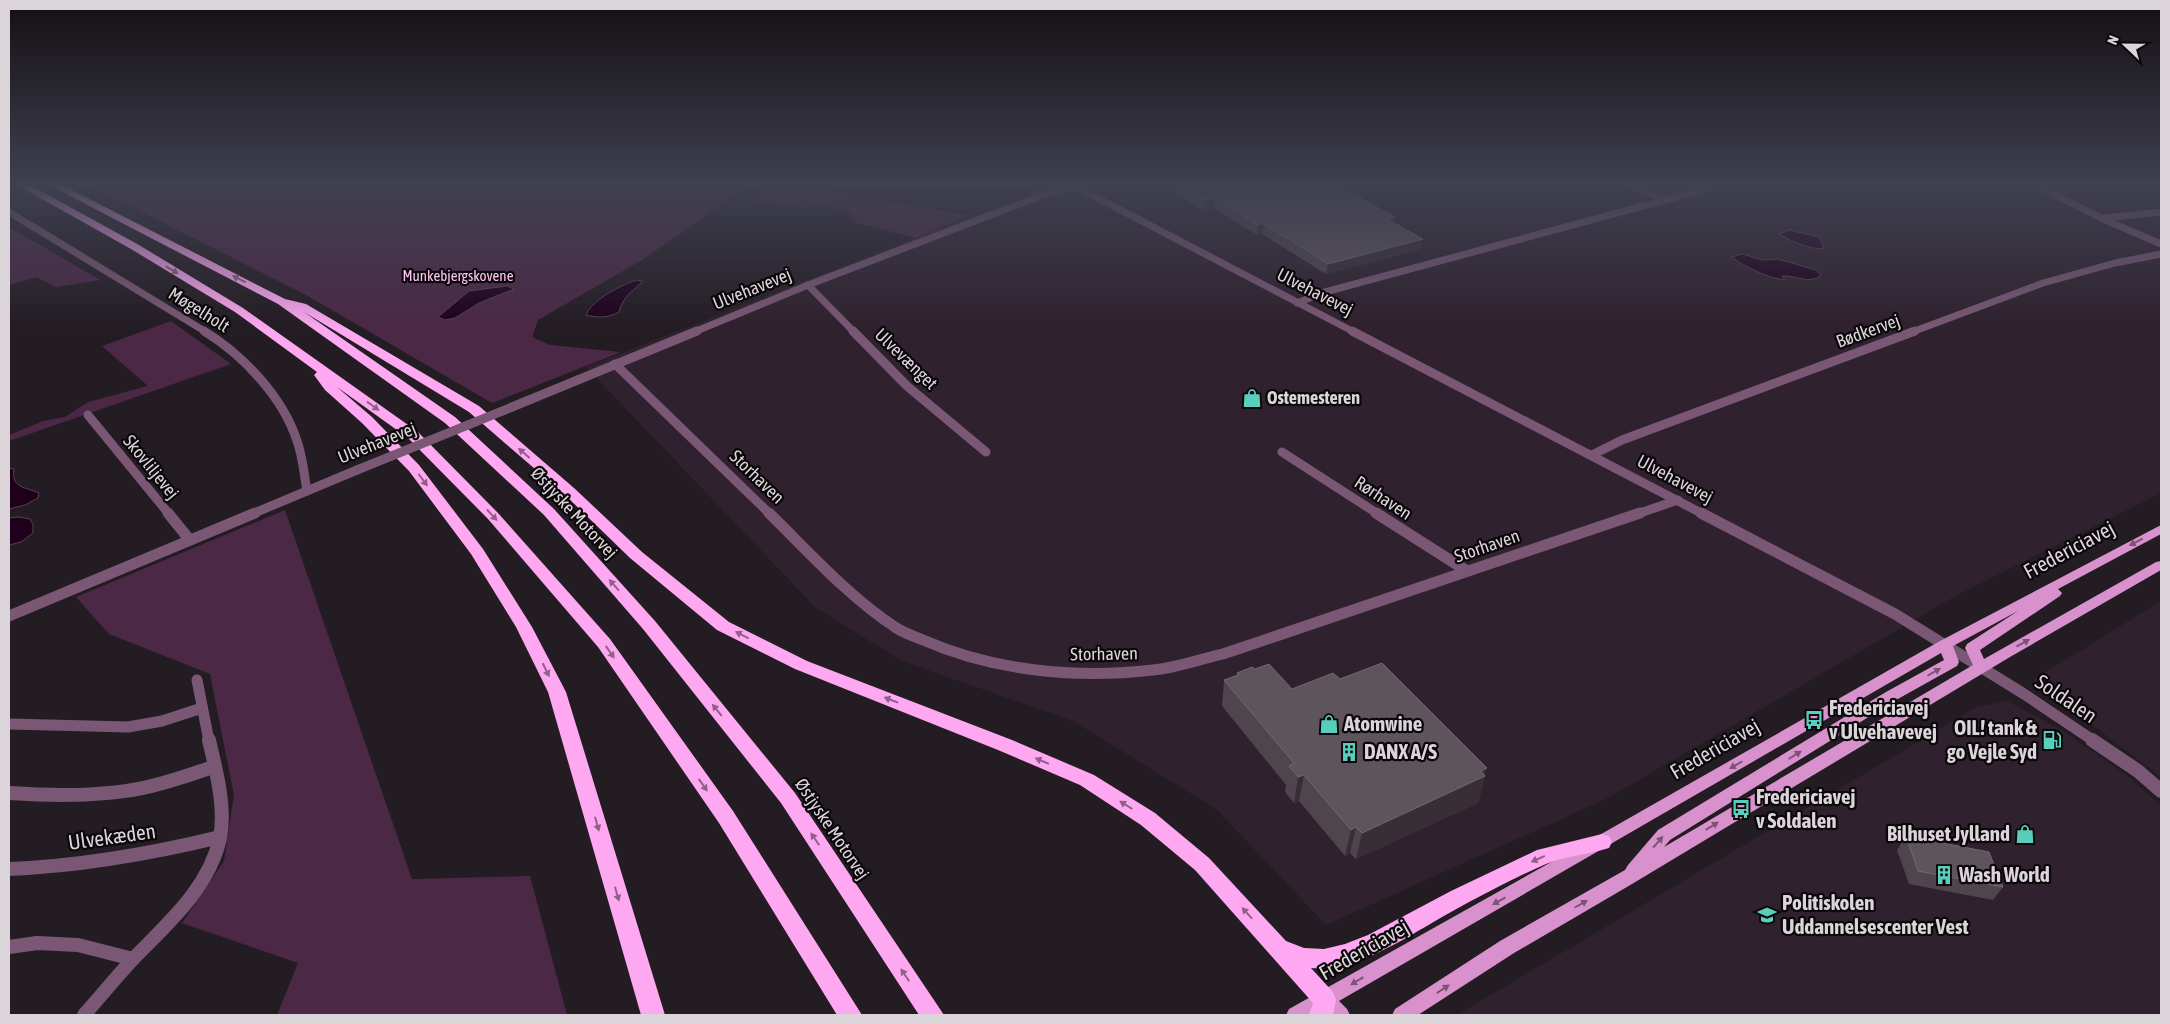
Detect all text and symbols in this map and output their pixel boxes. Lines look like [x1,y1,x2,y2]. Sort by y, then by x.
north arrow [2100,20,2150,70]
text: N [2104,33,2122,47]
street label: Ulvehavevej [710,263,794,314]
street label: Ulvehavevej [1274,263,1357,320]
one-way arrow [166,265,179,274]
park label: Munkebjergskovene [403,267,514,284]
one-way arrow [232,275,246,283]
street label: Møgelholt [165,283,234,336]
street label: Bødkervej [1833,309,1902,352]
street label: Ulvevænget [871,324,942,394]
shop icon: Ostemesteren [1241,387,1263,409]
place label: Ostemesteren [1267,387,1360,408]
one-way arrow [366,401,379,411]
street label: Ulvehavevej [335,417,419,468]
street label: Skovliljevej [119,430,184,503]
street label: Storhaven [726,446,789,508]
one-way arrow [519,447,531,459]
street label: Ulvehavevej [1634,450,1717,507]
street label: Østjyske Motorvej [527,463,622,563]
street label: Rørhaven [1351,471,1416,524]
one-way arrow [418,473,428,487]
one-way arrow [486,509,498,521]
street label: Fredericiavej [2019,515,2118,583]
street label: Storhaven [1451,525,1522,566]
one-way arrow [2129,538,2143,546]
one-way arrow [608,578,619,591]
one-way arrow [735,631,750,639]
one-way arrow [2017,638,2030,647]
street label: Storhaven [1070,642,1138,665]
one-way arrow [604,645,614,658]
one-way arrow [542,663,550,677]
one-way arrow [1928,668,1941,677]
street label: Soldalen [2031,669,2102,727]
place label: Fredericiavej v Ulvehavevej [1829,695,1937,743]
one-way arrow [883,696,898,704]
one-way arrow [712,704,723,717]
bus stop icon: Fredericiavej v Ulvehavevej [1803,709,1825,731]
place label: Atomwine [1343,711,1422,735]
shop icon: Atomwine [1318,713,1340,735]
street label: Fredericiavej [1665,713,1764,783]
place label: OIL! tank & go Vejle Syd [1947,715,2038,763]
fuel station icon: OIL! tank & go Vejle Syd [2041,729,2063,751]
place label: DANX A/S [1364,739,1437,763]
building icon: DANX A/S [1338,741,1360,763]
one-way arrow [1788,751,1801,760]
one-way arrow [1034,757,1049,765]
one-way arrow [1729,760,1743,769]
street label: Østjyske Motorvej [791,774,874,883]
one-way arrow [698,778,708,791]
place label: Fredericiavej v Soldalen [1756,784,1855,832]
bus stop icon: Fredericiavej v Soldalen [1730,798,1752,820]
one-way arrow [1119,801,1133,810]
one-way arrow [594,817,602,832]
street label: Ulvekæden [67,818,157,854]
place label: Bilhuset Jylland [1887,821,2010,845]
one-way arrow [1706,822,1719,831]
shop icon: Bilhuset Jylland [2014,823,2036,845]
one-way arrow [810,833,820,846]
one-way arrow [1652,837,1664,849]
one-way arrow [1531,856,1545,864]
place label: Wash World [1958,862,2050,886]
building icon: Wash World [1933,864,1955,886]
one-way arrow [613,886,621,901]
place label: Politiskolen Uddannelsescenter Vest [1782,890,1968,938]
one-way arrow [1492,896,1505,905]
one-way arrow [1575,900,1588,909]
school or university icon: Politiskolen Uddannelsescenter Vest [1756,904,1778,926]
one-way arrow [1241,907,1253,919]
street label: Fredericiavej [1314,914,1413,984]
one-way arrow [900,968,910,981]
one-way arrow [1350,977,1365,985]
one-way arrow [1436,984,1449,994]

